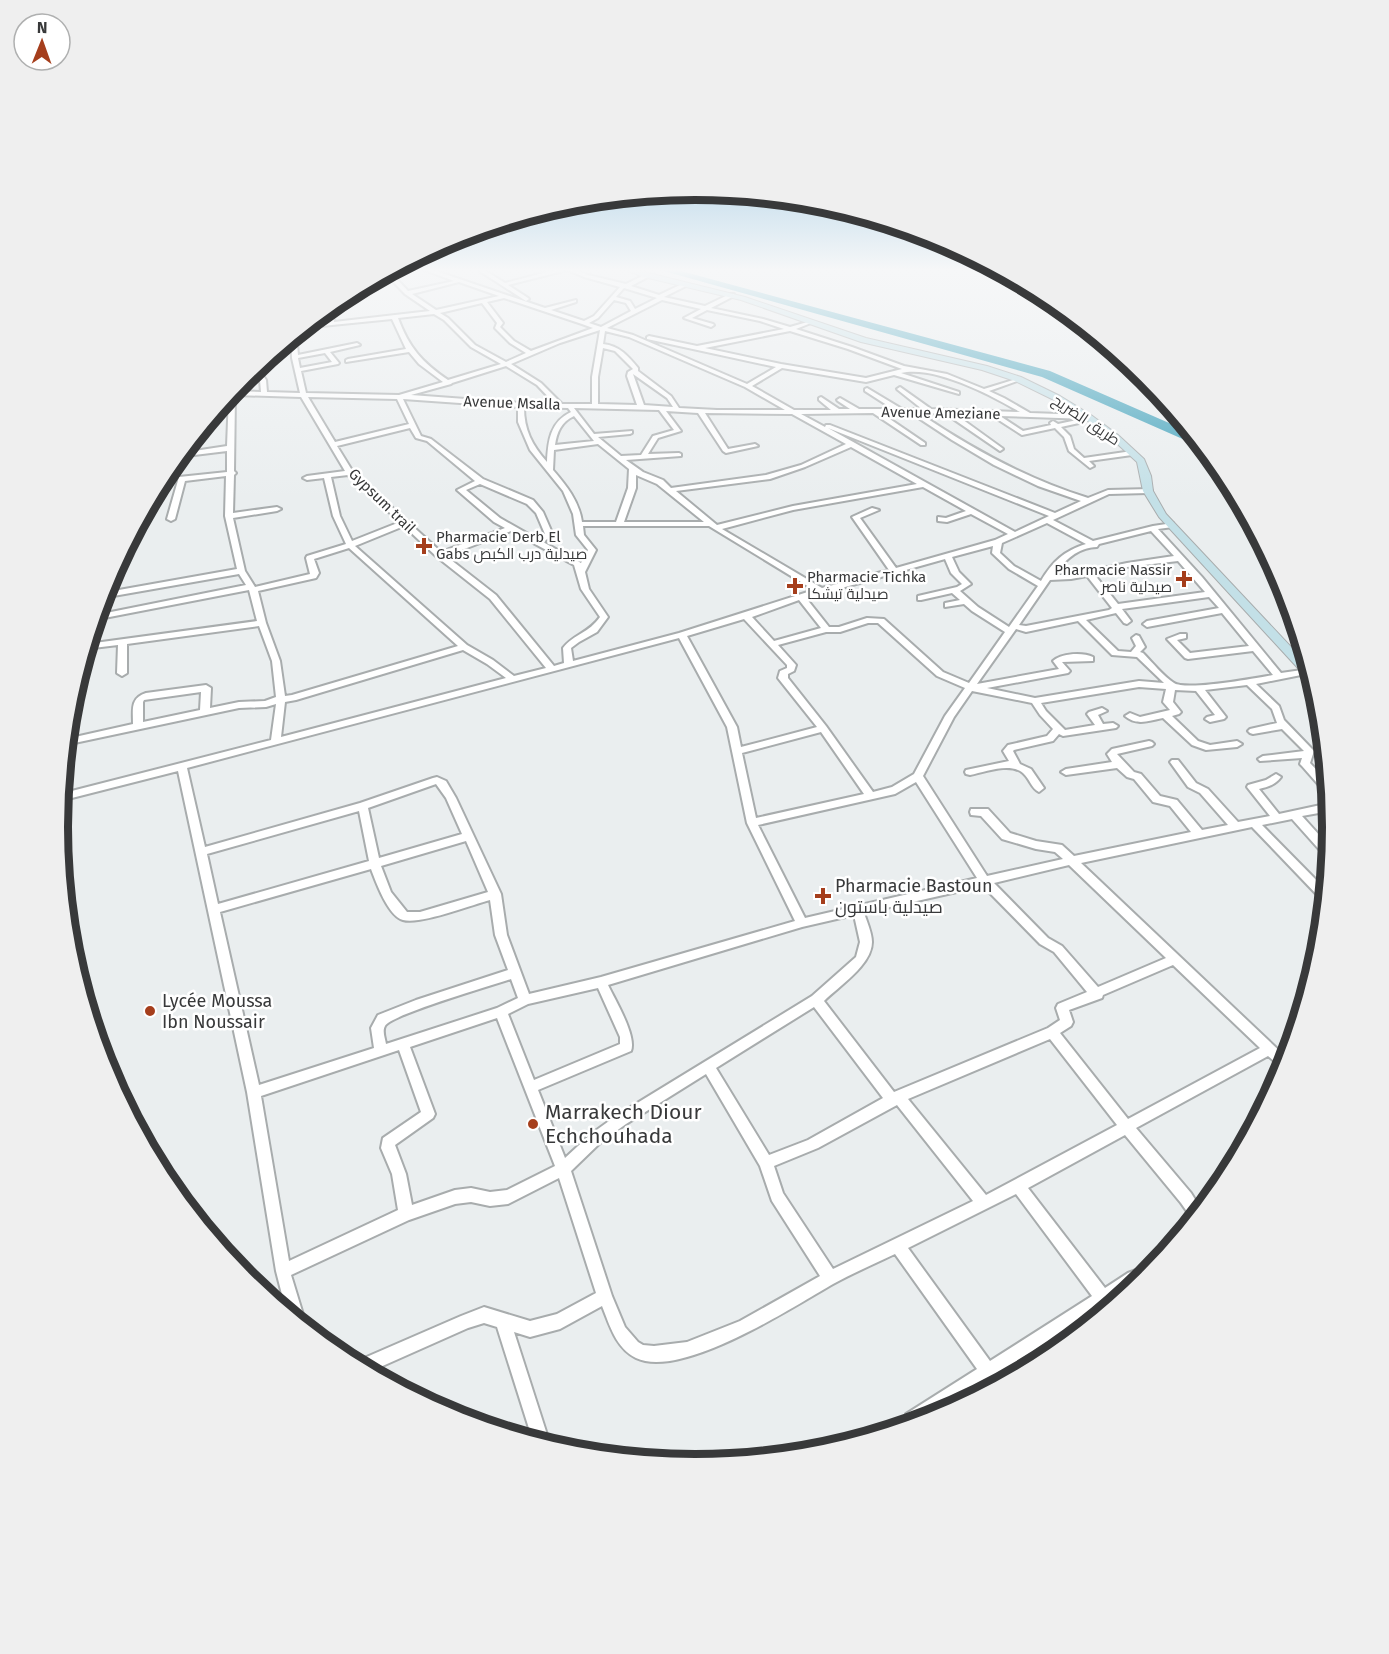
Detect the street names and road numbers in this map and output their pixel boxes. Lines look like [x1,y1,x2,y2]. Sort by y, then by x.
street label: طريق الضريح [1048,391,1123,451]
street label: Avenue Msalla [463,392,561,414]
street label: Avenue Ameziane [881,403,1001,423]
street label: Gypsum trail [345,465,420,538]

